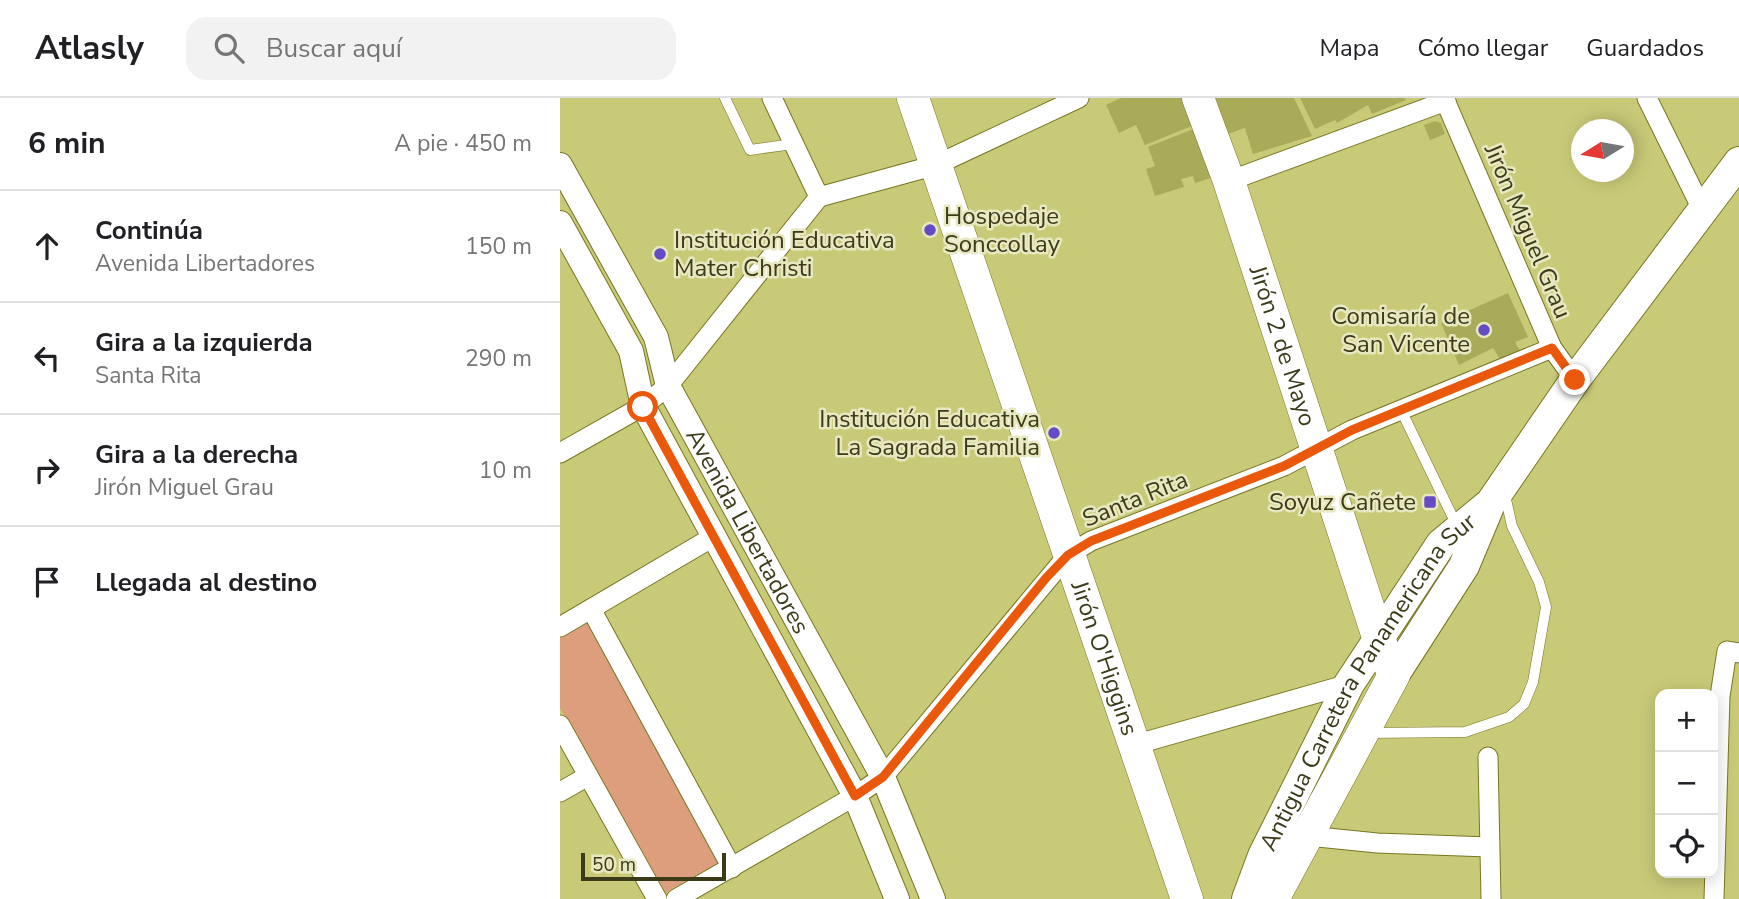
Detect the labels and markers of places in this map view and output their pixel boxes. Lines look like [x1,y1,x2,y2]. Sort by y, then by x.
place label: Hospedaje Sonccollay [944,200,1061,260]
marker: Hospedaje Sonccollay [922,222,938,238]
place label: Institución Educativa Mater Christi [674,224,895,284]
marker: Institución Educativa Mater Christi [652,246,668,262]
place label: Comisaría de San Vicente [1331,300,1470,360]
marker: Comisaría de San Vicente [1476,322,1492,338]
place label: Institución Educativa La Sagrada Familia [819,403,1040,463]
marker: Institución Educativa La Sagrada Familia [1046,425,1062,441]
place label: Soyuz Cañete [1269,486,1416,518]
marker: Soyuz Cañete [1422,494,1438,510]

